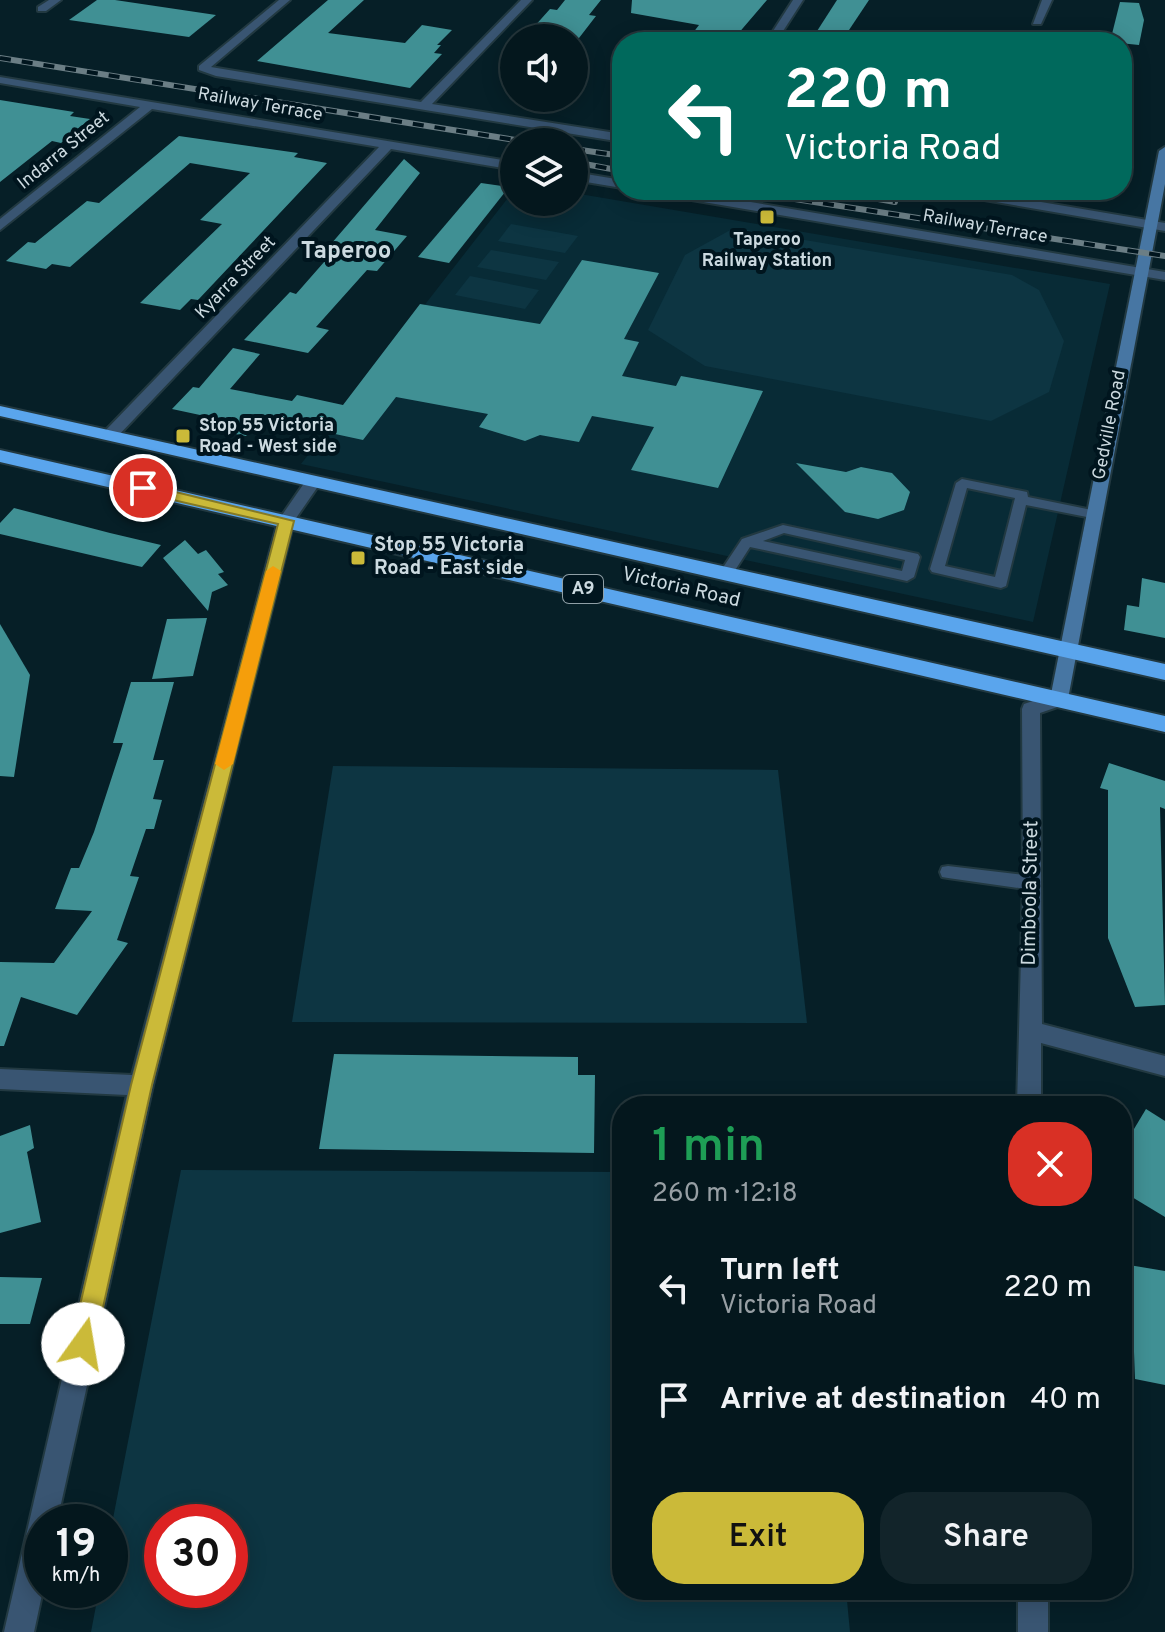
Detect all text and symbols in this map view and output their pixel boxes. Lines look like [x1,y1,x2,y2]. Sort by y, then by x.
map controls [500,24,588,216]
button: sound [500,24,588,112]
text: 220 m [784,58,952,128]
icon: left [652,64,756,168]
street label: Railway Terrace [196,83,324,127]
street label: Indarra Street [13,107,115,195]
text: Victoria Road [784,127,1001,173]
button: layers [500,128,588,216]
street label: Railway Terrace [921,205,1049,249]
marker: Taperoo Railway Station [758,208,776,226]
place label: Taperoo Railway Station [702,229,832,273]
street label: Kyarra Street [191,232,281,324]
district label: Taperoo [301,237,391,267]
street label: Gedville Road [1088,368,1132,482]
place label: Stop 55 Victoria Road - West side [199,415,337,459]
marker: Stop 55 Victoria Road - West side [174,427,192,445]
pin [109,454,177,522]
icon: arrive [121,466,165,510]
place label: Stop 55 Victoria Road - East side [374,533,524,582]
marker: Stop 55 Victoria Road - East side [349,549,367,567]
street label: Victoria Road [619,562,743,614]
road number: A9 [563,575,603,603]
street label: Dimboola Street [1017,820,1045,966]
text: 1 min [652,1118,765,1178]
button: close [1008,1122,1092,1206]
text: 260 m · 12:18 [652,1178,798,1211]
text: Turn left [720,1253,840,1290]
icon: left [652,1266,696,1310]
text: 220 m [1004,1270,1092,1307]
text: Victoria Road [720,1290,877,1323]
position arrow [41,1302,125,1386]
icon: arrive [652,1378,696,1422]
text: Arrive at destination [720,1382,1006,1419]
text: 40 m [1030,1382,1101,1419]
button: Exit [652,1492,864,1584]
button: Share [880,1492,1092,1584]
speed limit sign: 30 [144,1504,248,1608]
text: 19 [56,1521,96,1571]
text: km/h [52,1563,100,1589]

